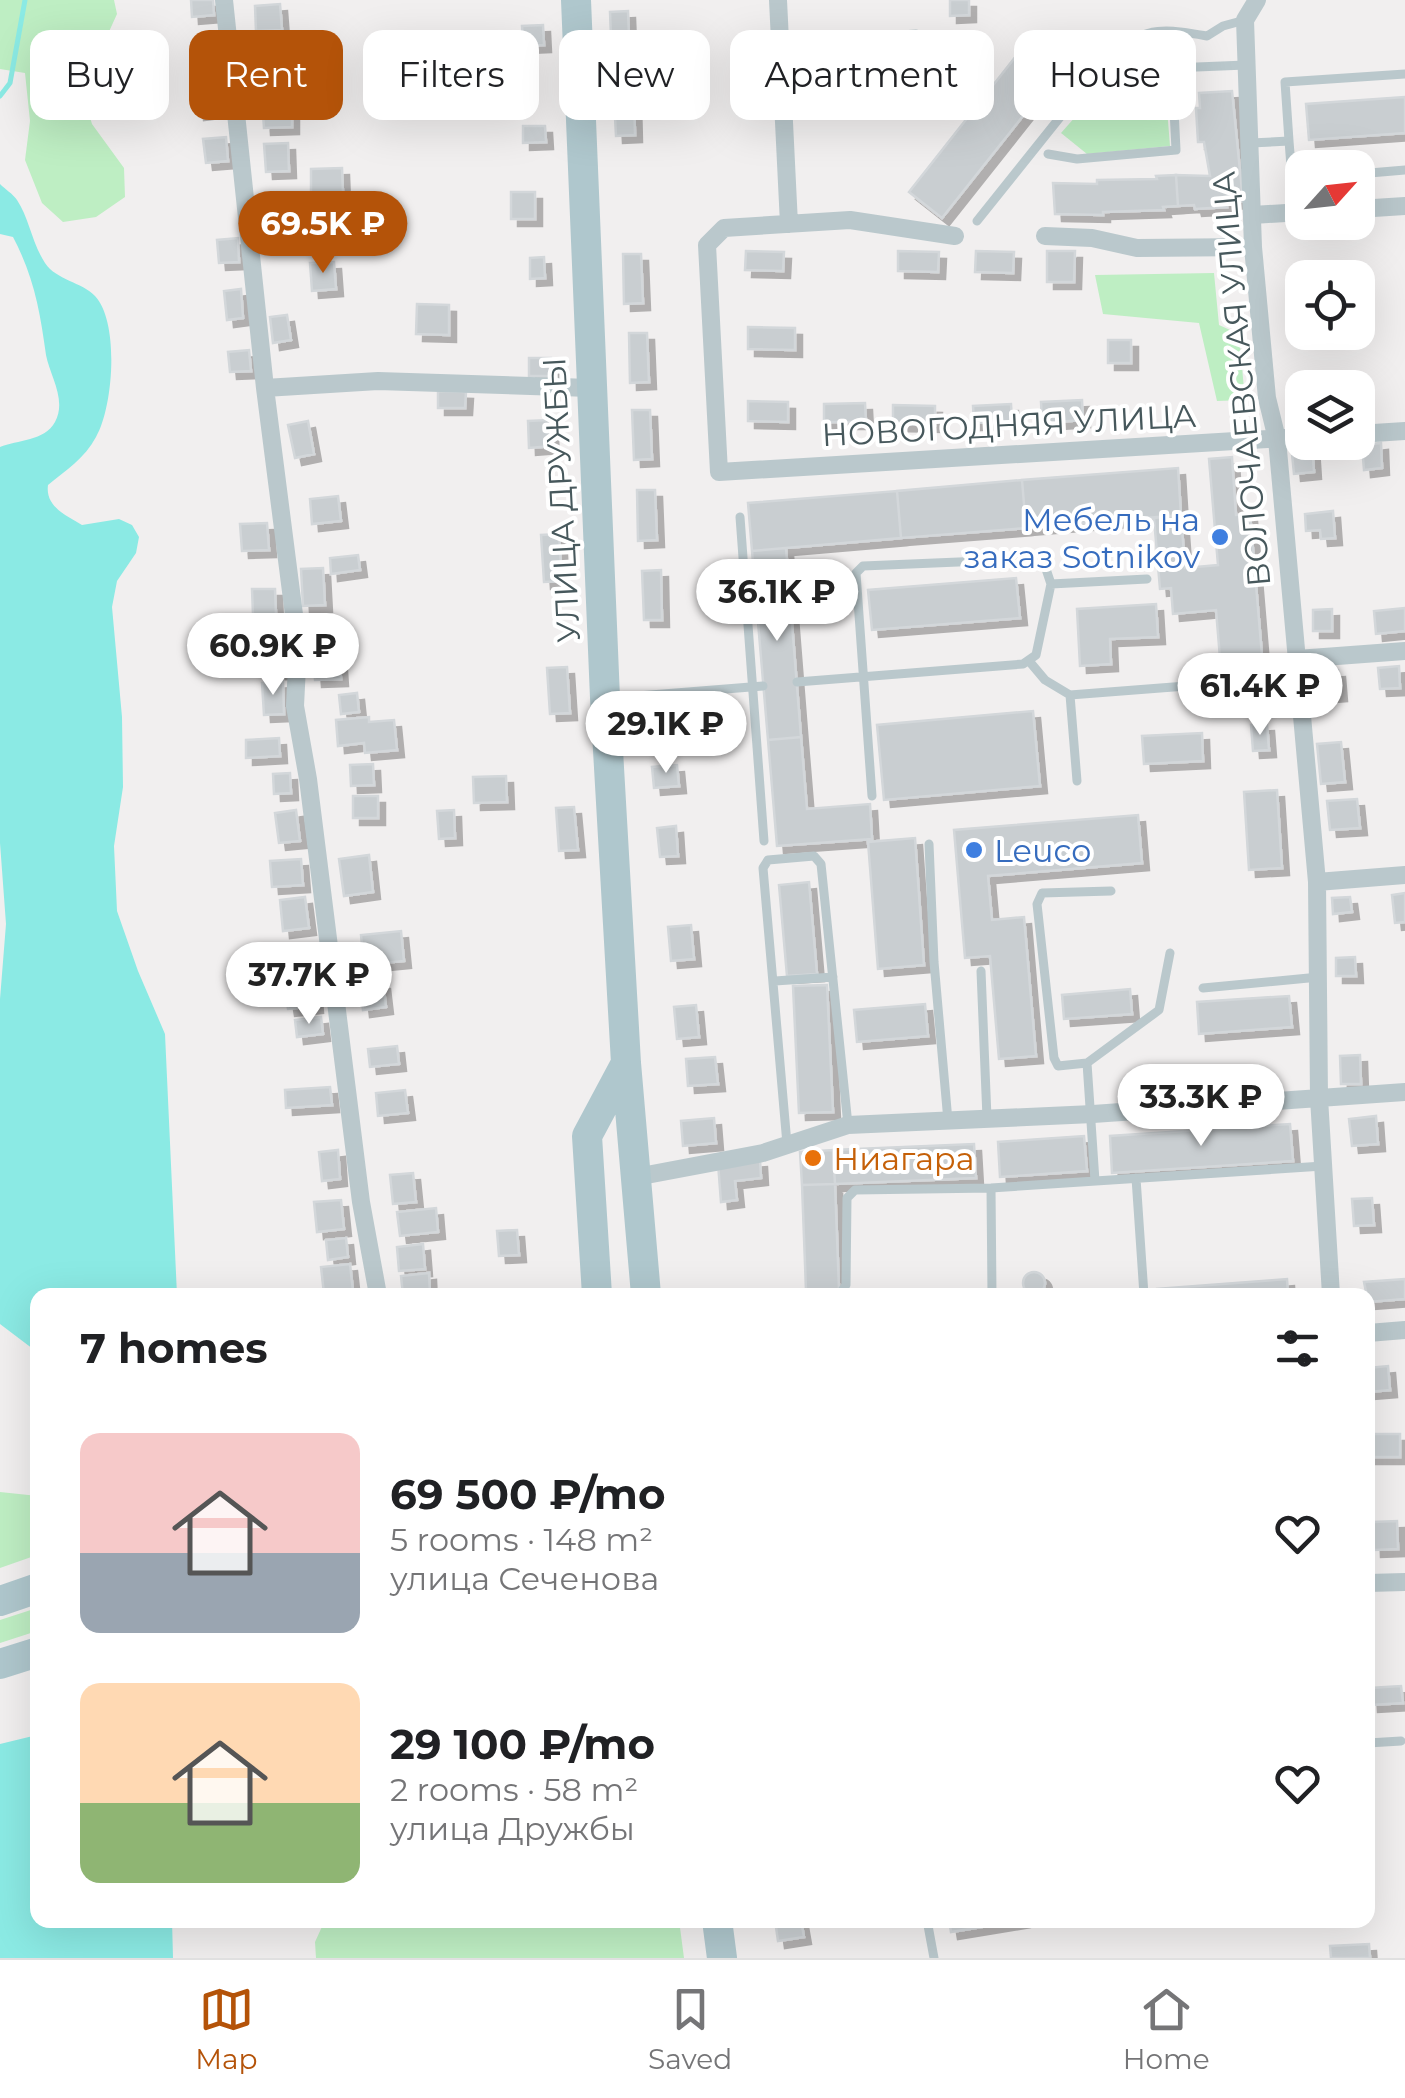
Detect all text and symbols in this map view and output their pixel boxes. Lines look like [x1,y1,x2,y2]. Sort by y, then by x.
chip: Buy [30,30,169,120]
chip: Rent [189,30,343,120]
chip: Filters [363,30,539,120]
chip: New [559,30,710,120]
chip: Apartment [730,30,994,120]
chip: House [1014,30,1196,120]
north arrow [1285,150,1375,240]
map controls [1285,150,1375,460]
street label: ВОЛОЧАЕВСКАЯ УЛИЦА [1203,170,1279,588]
pin: 69.5K ₽ [231,191,415,276]
text: 69.5K ₽ [260,204,386,243]
button: locate [1285,260,1375,350]
street label: УЛИЦА ДРУЖБЫ [534,356,588,644]
button: layers [1285,370,1375,460]
street label: НОВОГОДНЯЯ УЛИЦА [821,396,1197,454]
place label: Мебель на заказ Sotnikov [963,500,1201,576]
marker: Мебель на заказ Sotnikov [1209,526,1231,548]
pin: 36.1K ₽ [685,559,869,644]
text: 36.1K ₽ [718,572,836,611]
pin: 60.9K ₽ [181,613,365,698]
text: 60.9K ₽ [209,626,337,665]
pin: 61.4K ₽ [1168,653,1352,738]
text: 61.4K ₽ [1200,666,1320,705]
pin: 29.1K ₽ [574,691,758,776]
text: 29.1K ₽ [608,704,724,743]
place label: Leuco [994,831,1091,870]
marker: Leuco [963,839,985,861]
pin: 37.7K ₽ [217,942,401,1027]
text: 37.7K ₽ [248,955,370,994]
pin: 33.3K ₽ [1109,1064,1293,1149]
text: 33.3K ₽ [1140,1077,1262,1116]
place label: Ниагара [833,1139,974,1178]
marker: Ниагара [802,1147,824,1169]
icon: filters [1270,1321,1325,1376]
text: 7 homes [80,1322,268,1374]
text: 69 500 ₽/mo [390,1468,666,1520]
icon: home [160,1473,280,1593]
icon: heart [1270,1506,1325,1561]
text: 5 rooms · 148 m² [390,1520,653,1559]
text: улица Сеченова [390,1559,659,1598]
text: 29 100 ₽/mo [390,1718,655,1770]
icon: home [160,1723,280,1843]
icon: heart [1270,1756,1325,1811]
text: 2 rooms · 58 m² [390,1770,638,1809]
text: улица Дружбы [390,1809,635,1848]
tab: Map [195,1982,258,2076]
tab: Saved [648,1982,732,2076]
tab: Home [1123,1982,1210,2076]

